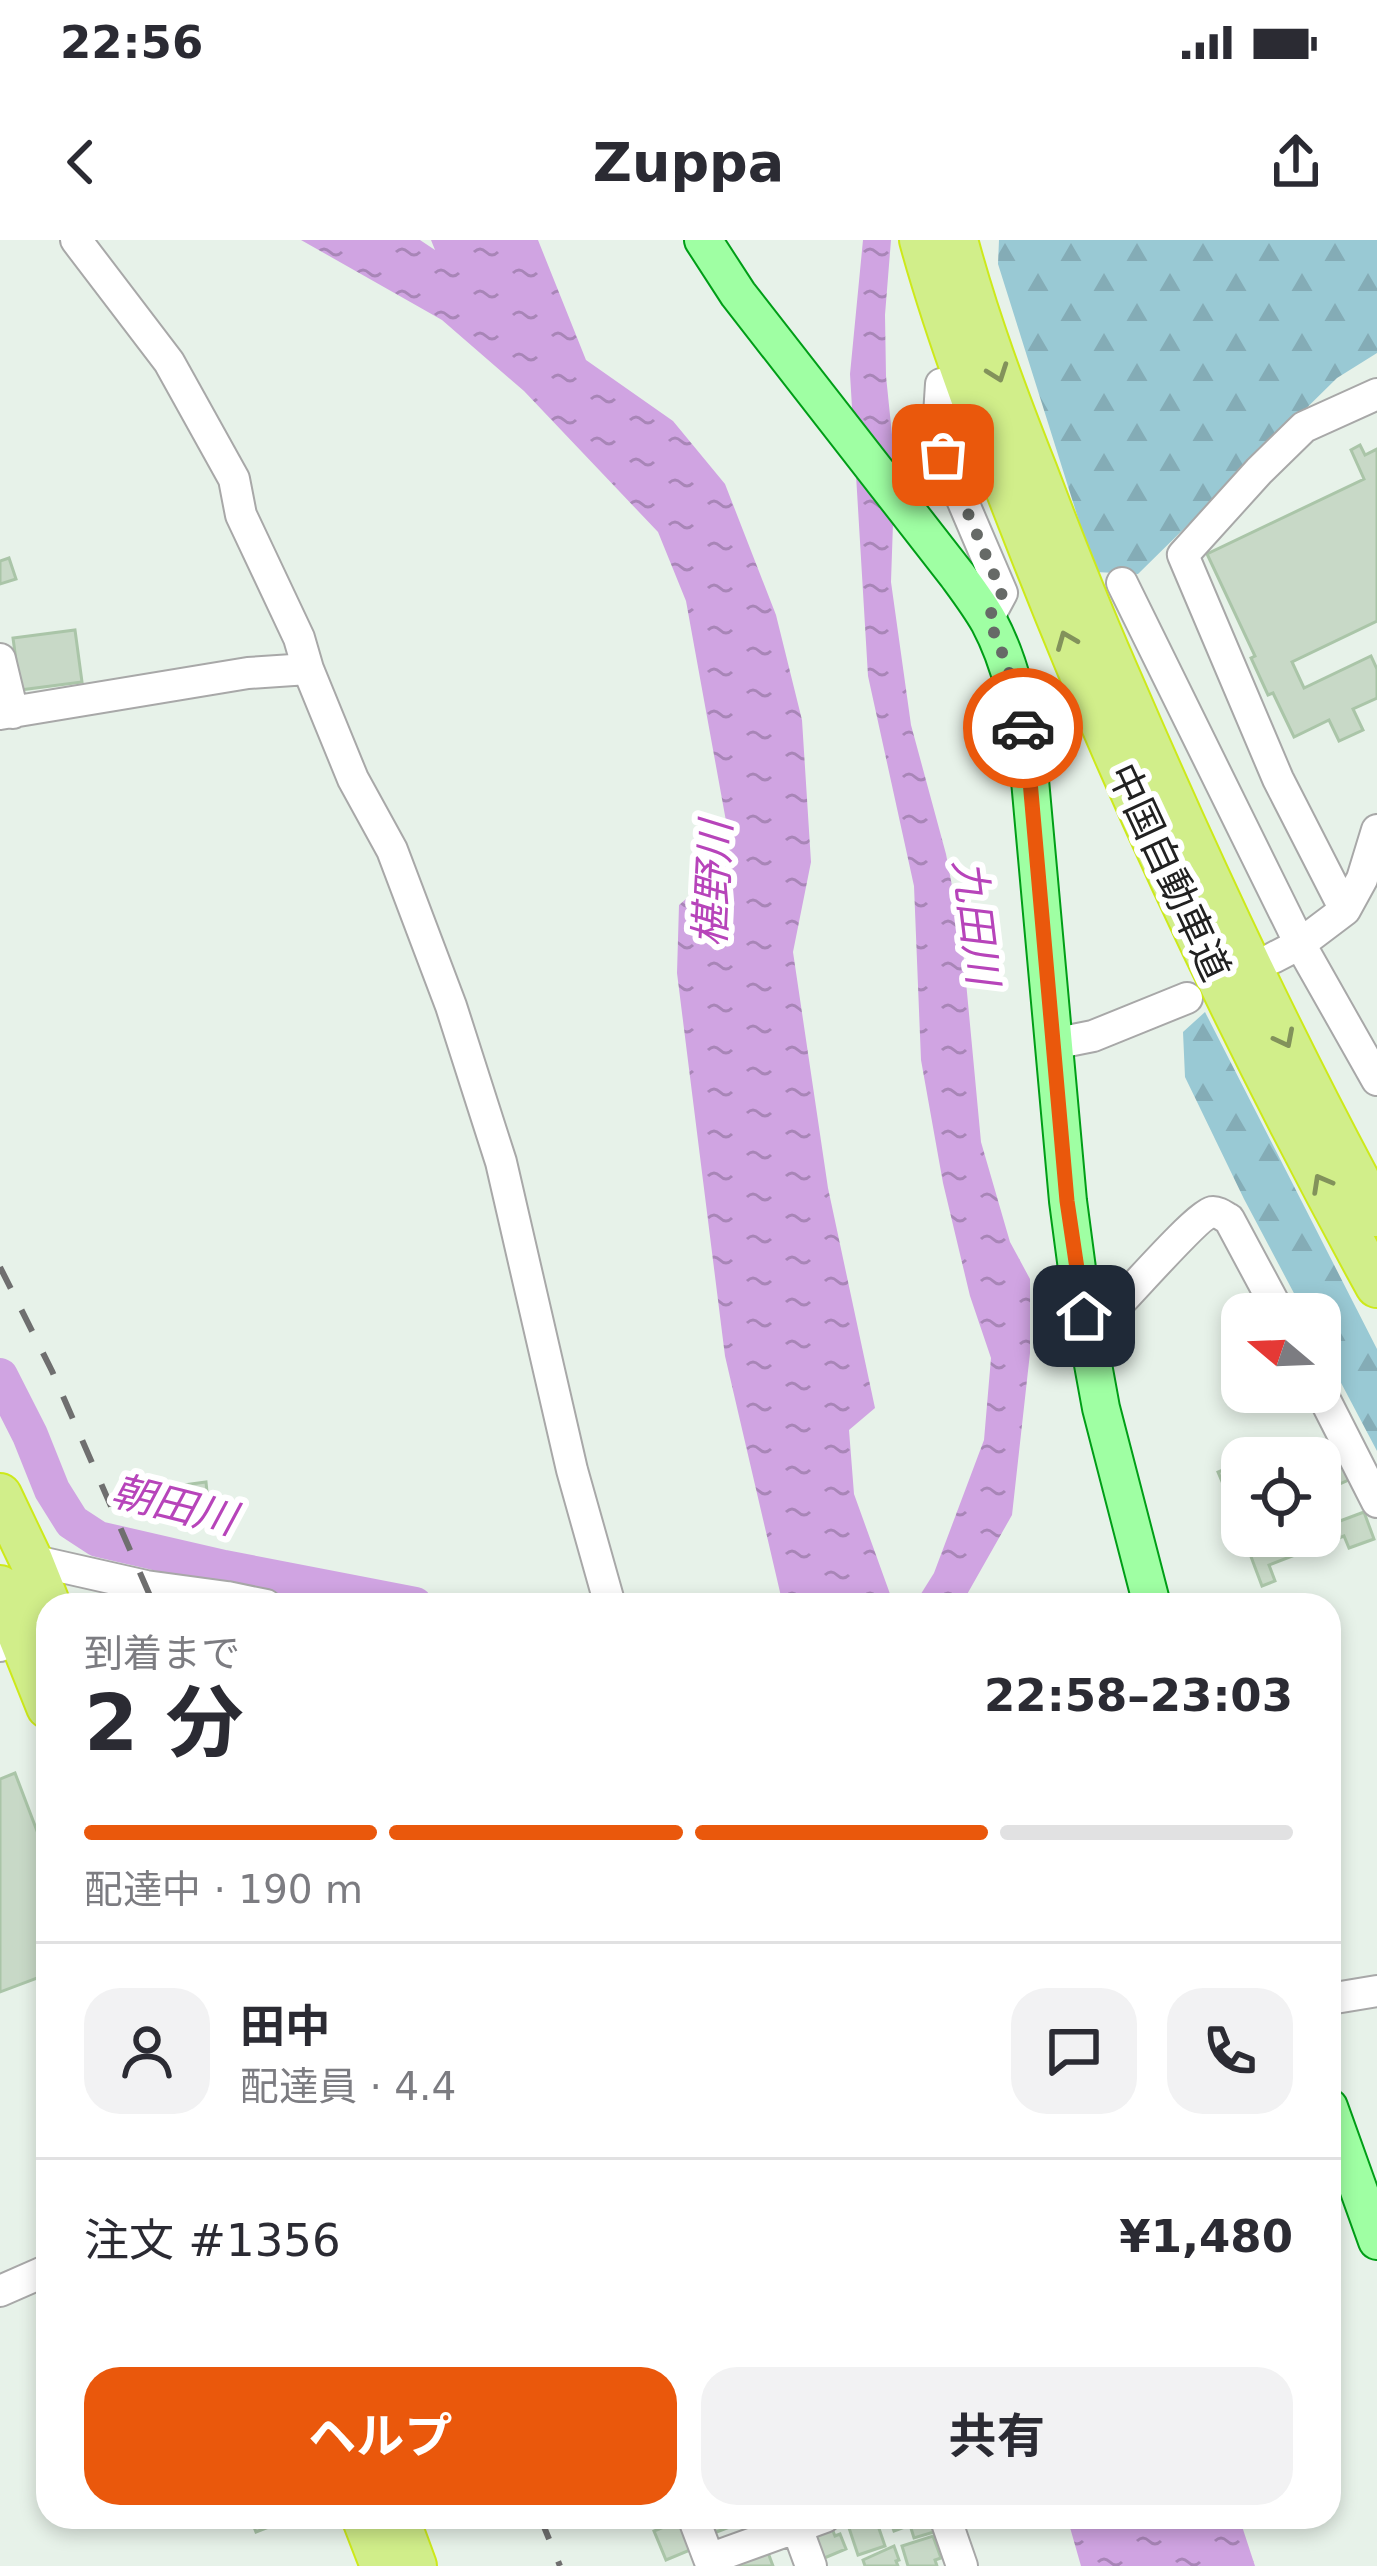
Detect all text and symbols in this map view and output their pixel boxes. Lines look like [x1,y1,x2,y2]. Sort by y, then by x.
text: 22:56 [60,16,203,69]
icon: back [48,129,114,195]
icon: share [1263,129,1329,195]
text: Zuppa [593,131,784,194]
one-way arrow [984,361,1008,382]
pin [892,404,994,506]
icon: bag [910,422,976,488]
one-way arrow [1056,631,1080,652]
courier [963,668,1083,788]
icon: car [990,695,1056,761]
street label: 中国自動車道 [1099,756,1239,988]
water label: 椹野川 [685,816,741,948]
water label: 九田川 [944,856,1008,991]
one-way arrow [1270,1027,1293,1049]
one-way arrow [1312,1175,1335,1196]
pin [1033,1265,1135,1367]
icon: home [1051,1283,1117,1349]
north arrow [1221,1293,1341,1413]
map controls [1221,1293,1341,1557]
button: locate [1221,1437,1341,1557]
water label: 朝田川 [107,1466,245,1545]
text: 到着まで [84,1631,240,1676]
text: 22:58–23:03 [984,1669,1293,1722]
text: 2 分 [84,1678,243,1768]
text: 配達中 · 190 m [84,1867,363,1912]
button: person [84,1988,210,2114]
button: chat [1011,1988,1137,2114]
button: phone [1167,1988,1293,2114]
text: 田中 [240,2000,330,2053]
text: 配達員 · 4.4 [240,2064,456,2109]
text: ¥1,480 [1119,2210,1293,2263]
text: 注文 #1356 [84,2214,341,2267]
button: ヘルプ [84,2367,677,2505]
button: 共有 [701,2367,1293,2505]

